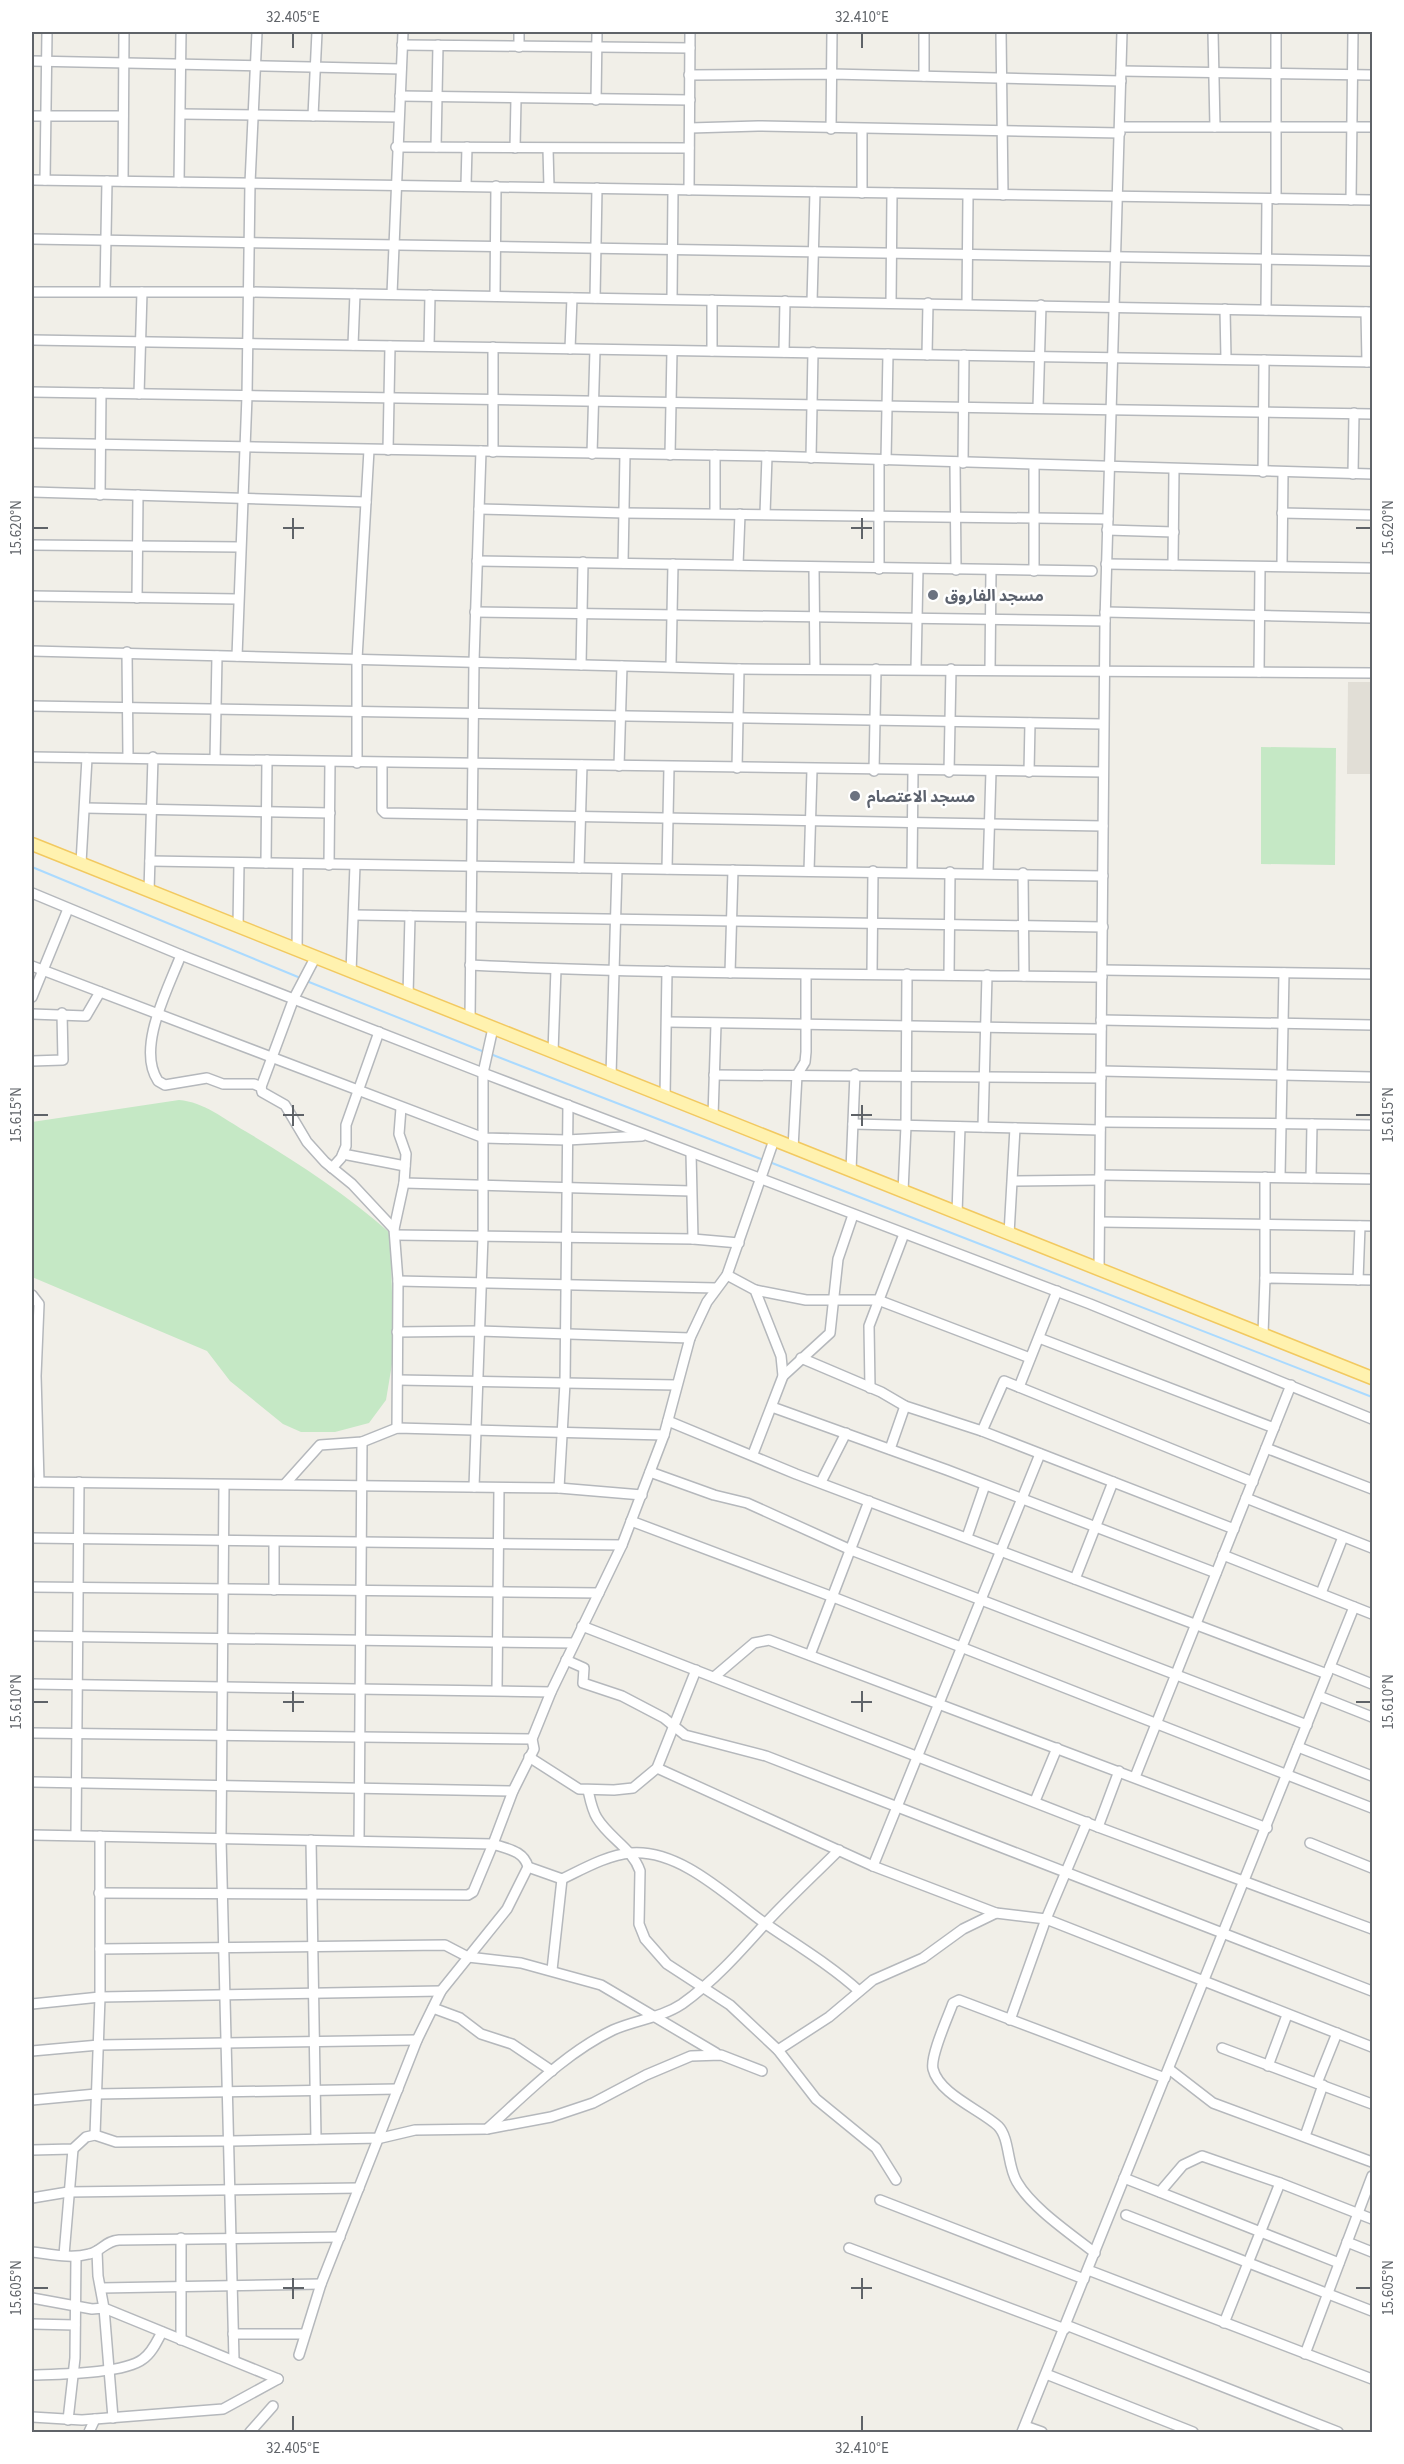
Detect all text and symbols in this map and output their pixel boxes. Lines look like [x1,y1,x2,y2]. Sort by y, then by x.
text: 32.405°E [266,7,320,28]
text: 32.410°E [835,7,889,28]
text: 15.620°N [6,500,27,556]
text: 15.620°N [1378,500,1399,556]
place label: مسجد الفاروق [945,585,1044,607]
marker: مسجد الفاروق [926,588,940,602]
place label: مسجد الاعتصام [867,786,975,808]
marker: مسجد الاعتصام [848,789,862,803]
text: 15.615°N [6,1087,27,1143]
text: 15.615°N [1378,1087,1399,1143]
text: 15.610°N [6,1674,27,1730]
text: 15.610°N [1378,1674,1399,1730]
text: 15.605°N [6,2260,27,2316]
text: 15.605°N [1378,2260,1399,2316]
text: 32.405°E [266,2438,320,2459]
text: 32.410°E [835,2438,889,2459]

